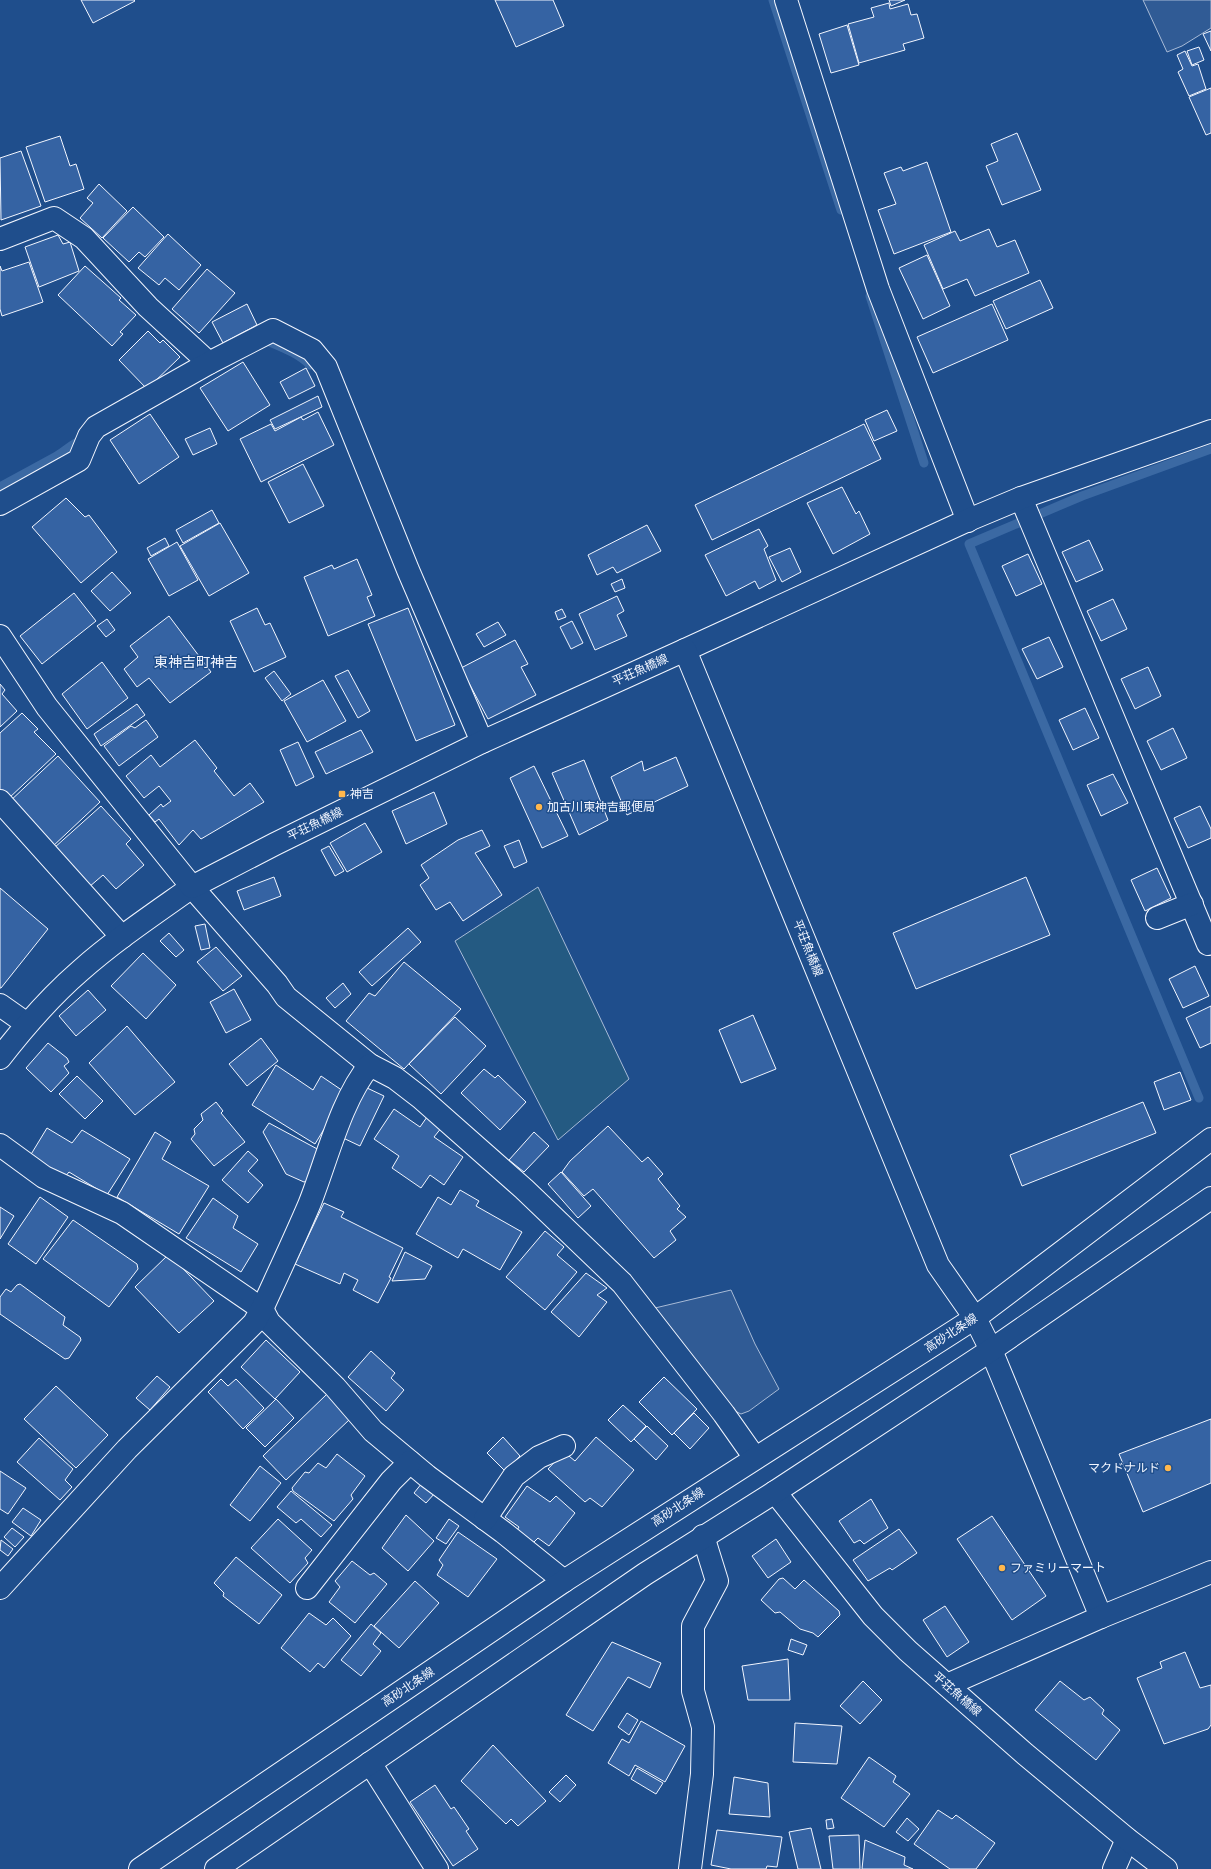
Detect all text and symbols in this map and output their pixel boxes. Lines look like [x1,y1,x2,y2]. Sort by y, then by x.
street label: 平荘魚橋線 [609,650,671,690]
district label: 東神吉町神吉 [154,652,238,672]
place label: 神吉 [350,785,374,803]
marker: 神吉 [337,789,347,799]
place label: 加古川東神吉郵便局 [547,798,655,816]
marker: 加古川東神吉郵便局 [534,802,544,812]
street label: 平荘魚橋線 [284,803,346,845]
street label: 平荘魚橋線 [788,917,828,979]
street label: 高砂北条線 [921,1309,981,1357]
place label: マクドナルド [1088,1459,1160,1477]
marker: マクドナルド [1163,1463,1173,1473]
street label: 高砂北条線 [648,1483,708,1531]
place label: ファミリーマート [1010,1559,1106,1577]
marker: ファミリーマート [997,1563,1007,1573]
street label: 高砂北条線 [378,1663,438,1711]
street label: 平荘魚橋線 [928,1668,986,1720]

